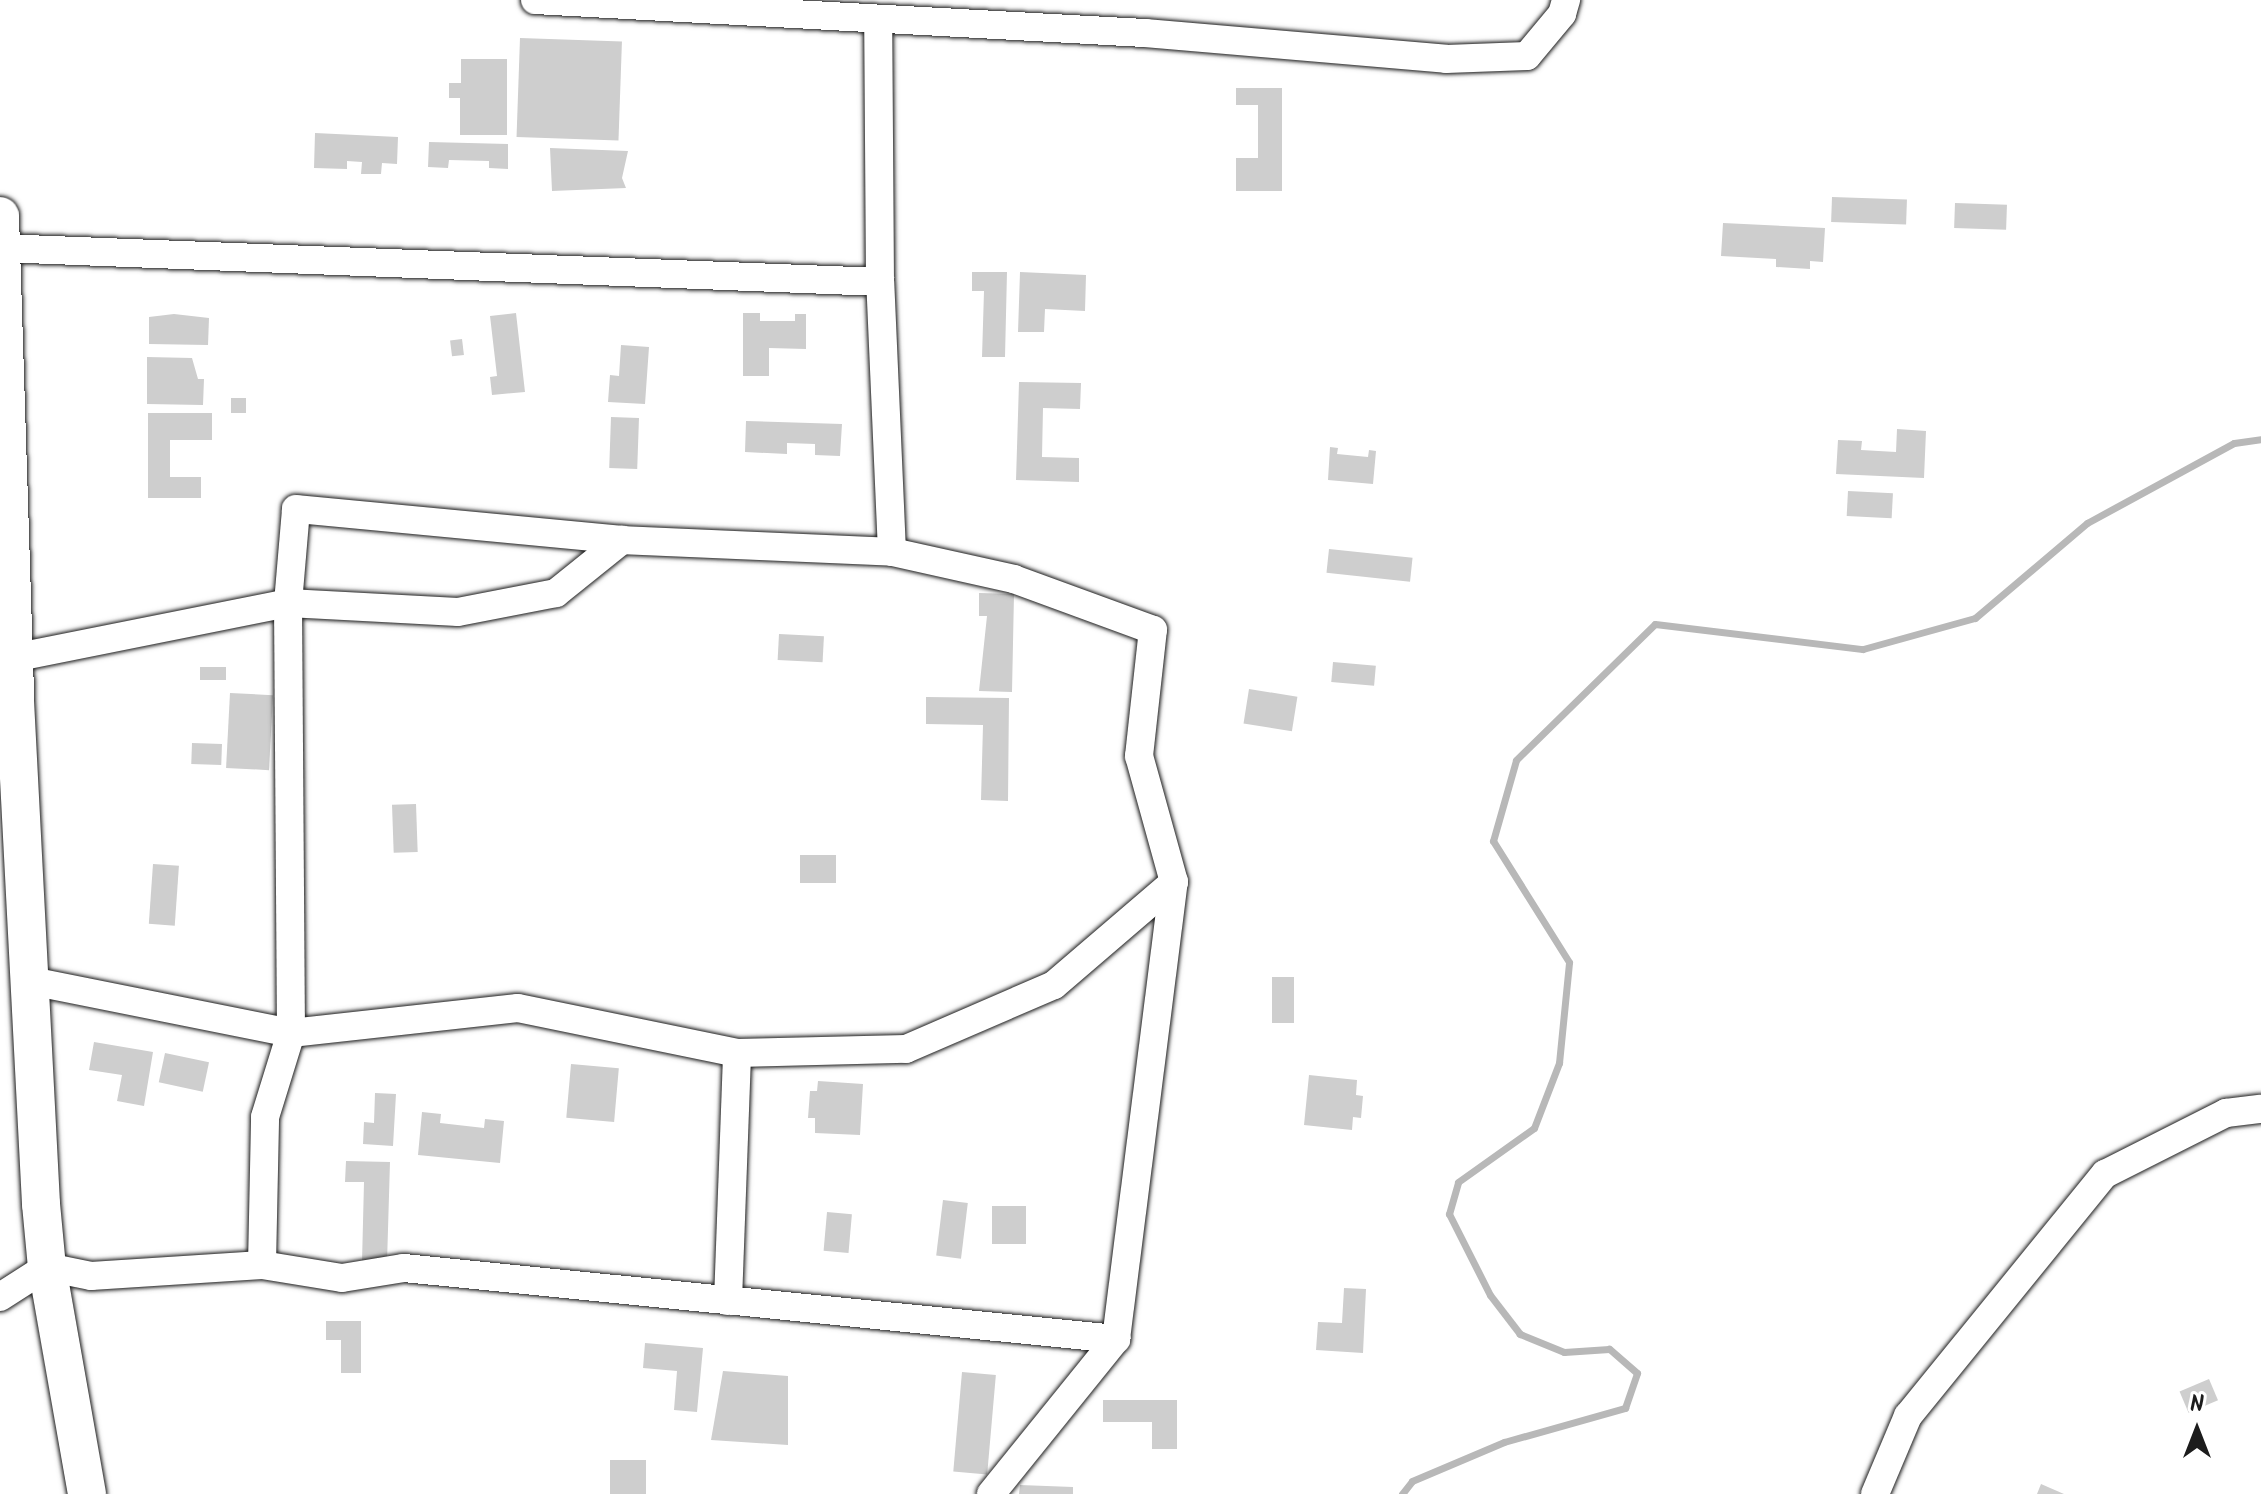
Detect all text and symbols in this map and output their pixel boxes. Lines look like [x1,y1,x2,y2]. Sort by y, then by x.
text: N [2190,1388,2204,1423]
north arrow [2157,1390,2237,1470]

